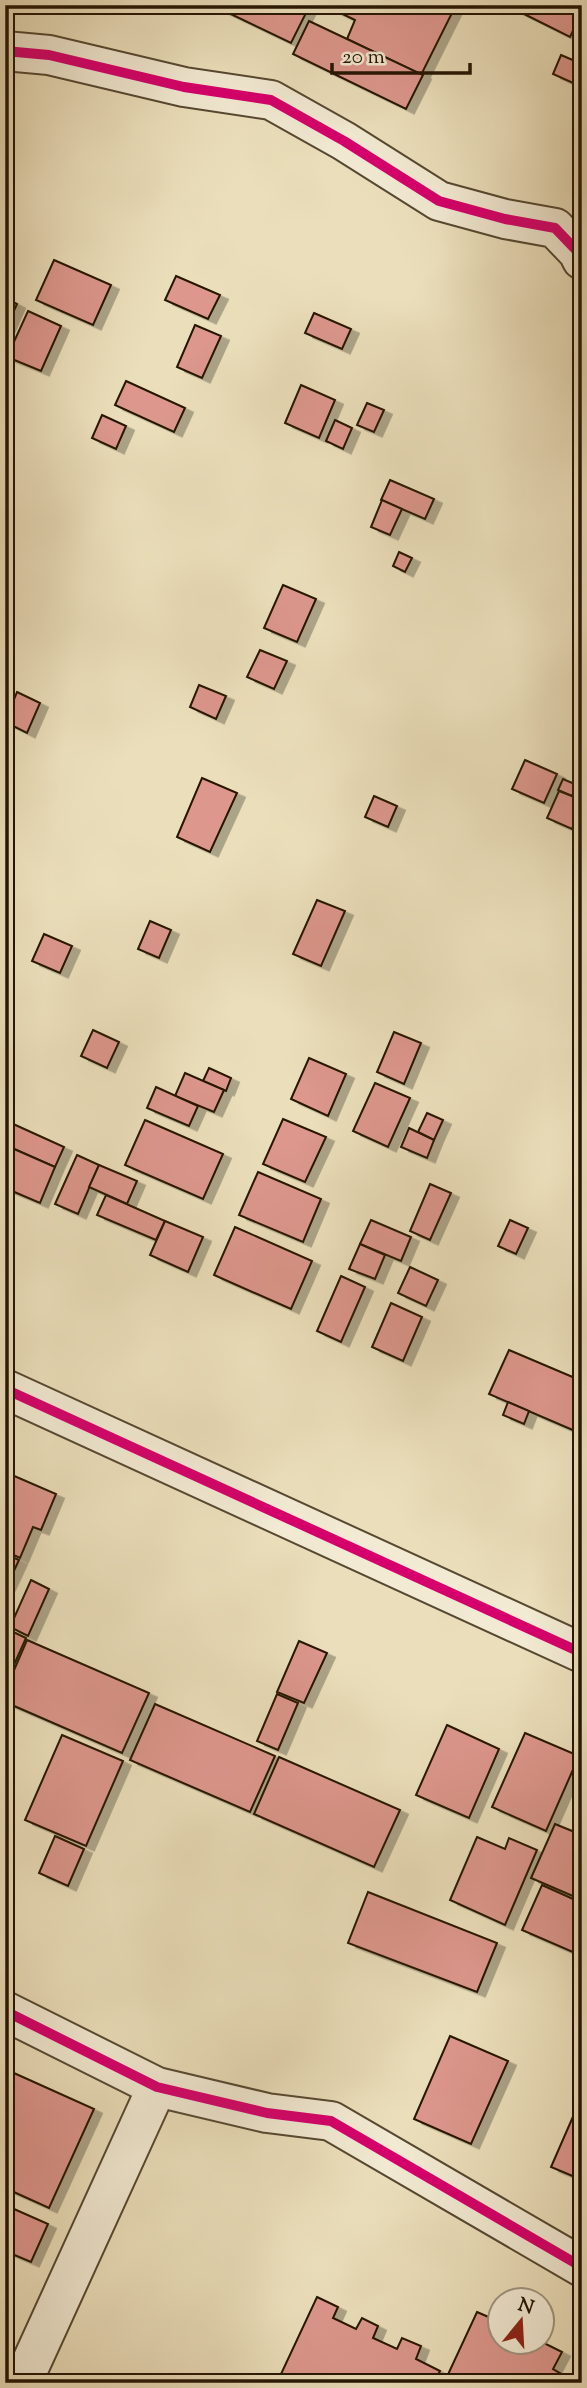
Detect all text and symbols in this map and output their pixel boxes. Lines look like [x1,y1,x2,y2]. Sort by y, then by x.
scale bar [332,32,470,76]
text: 20 m [342,43,385,73]
north arrow [486,2286,556,2356]
text: N [514,2292,537,2322]

